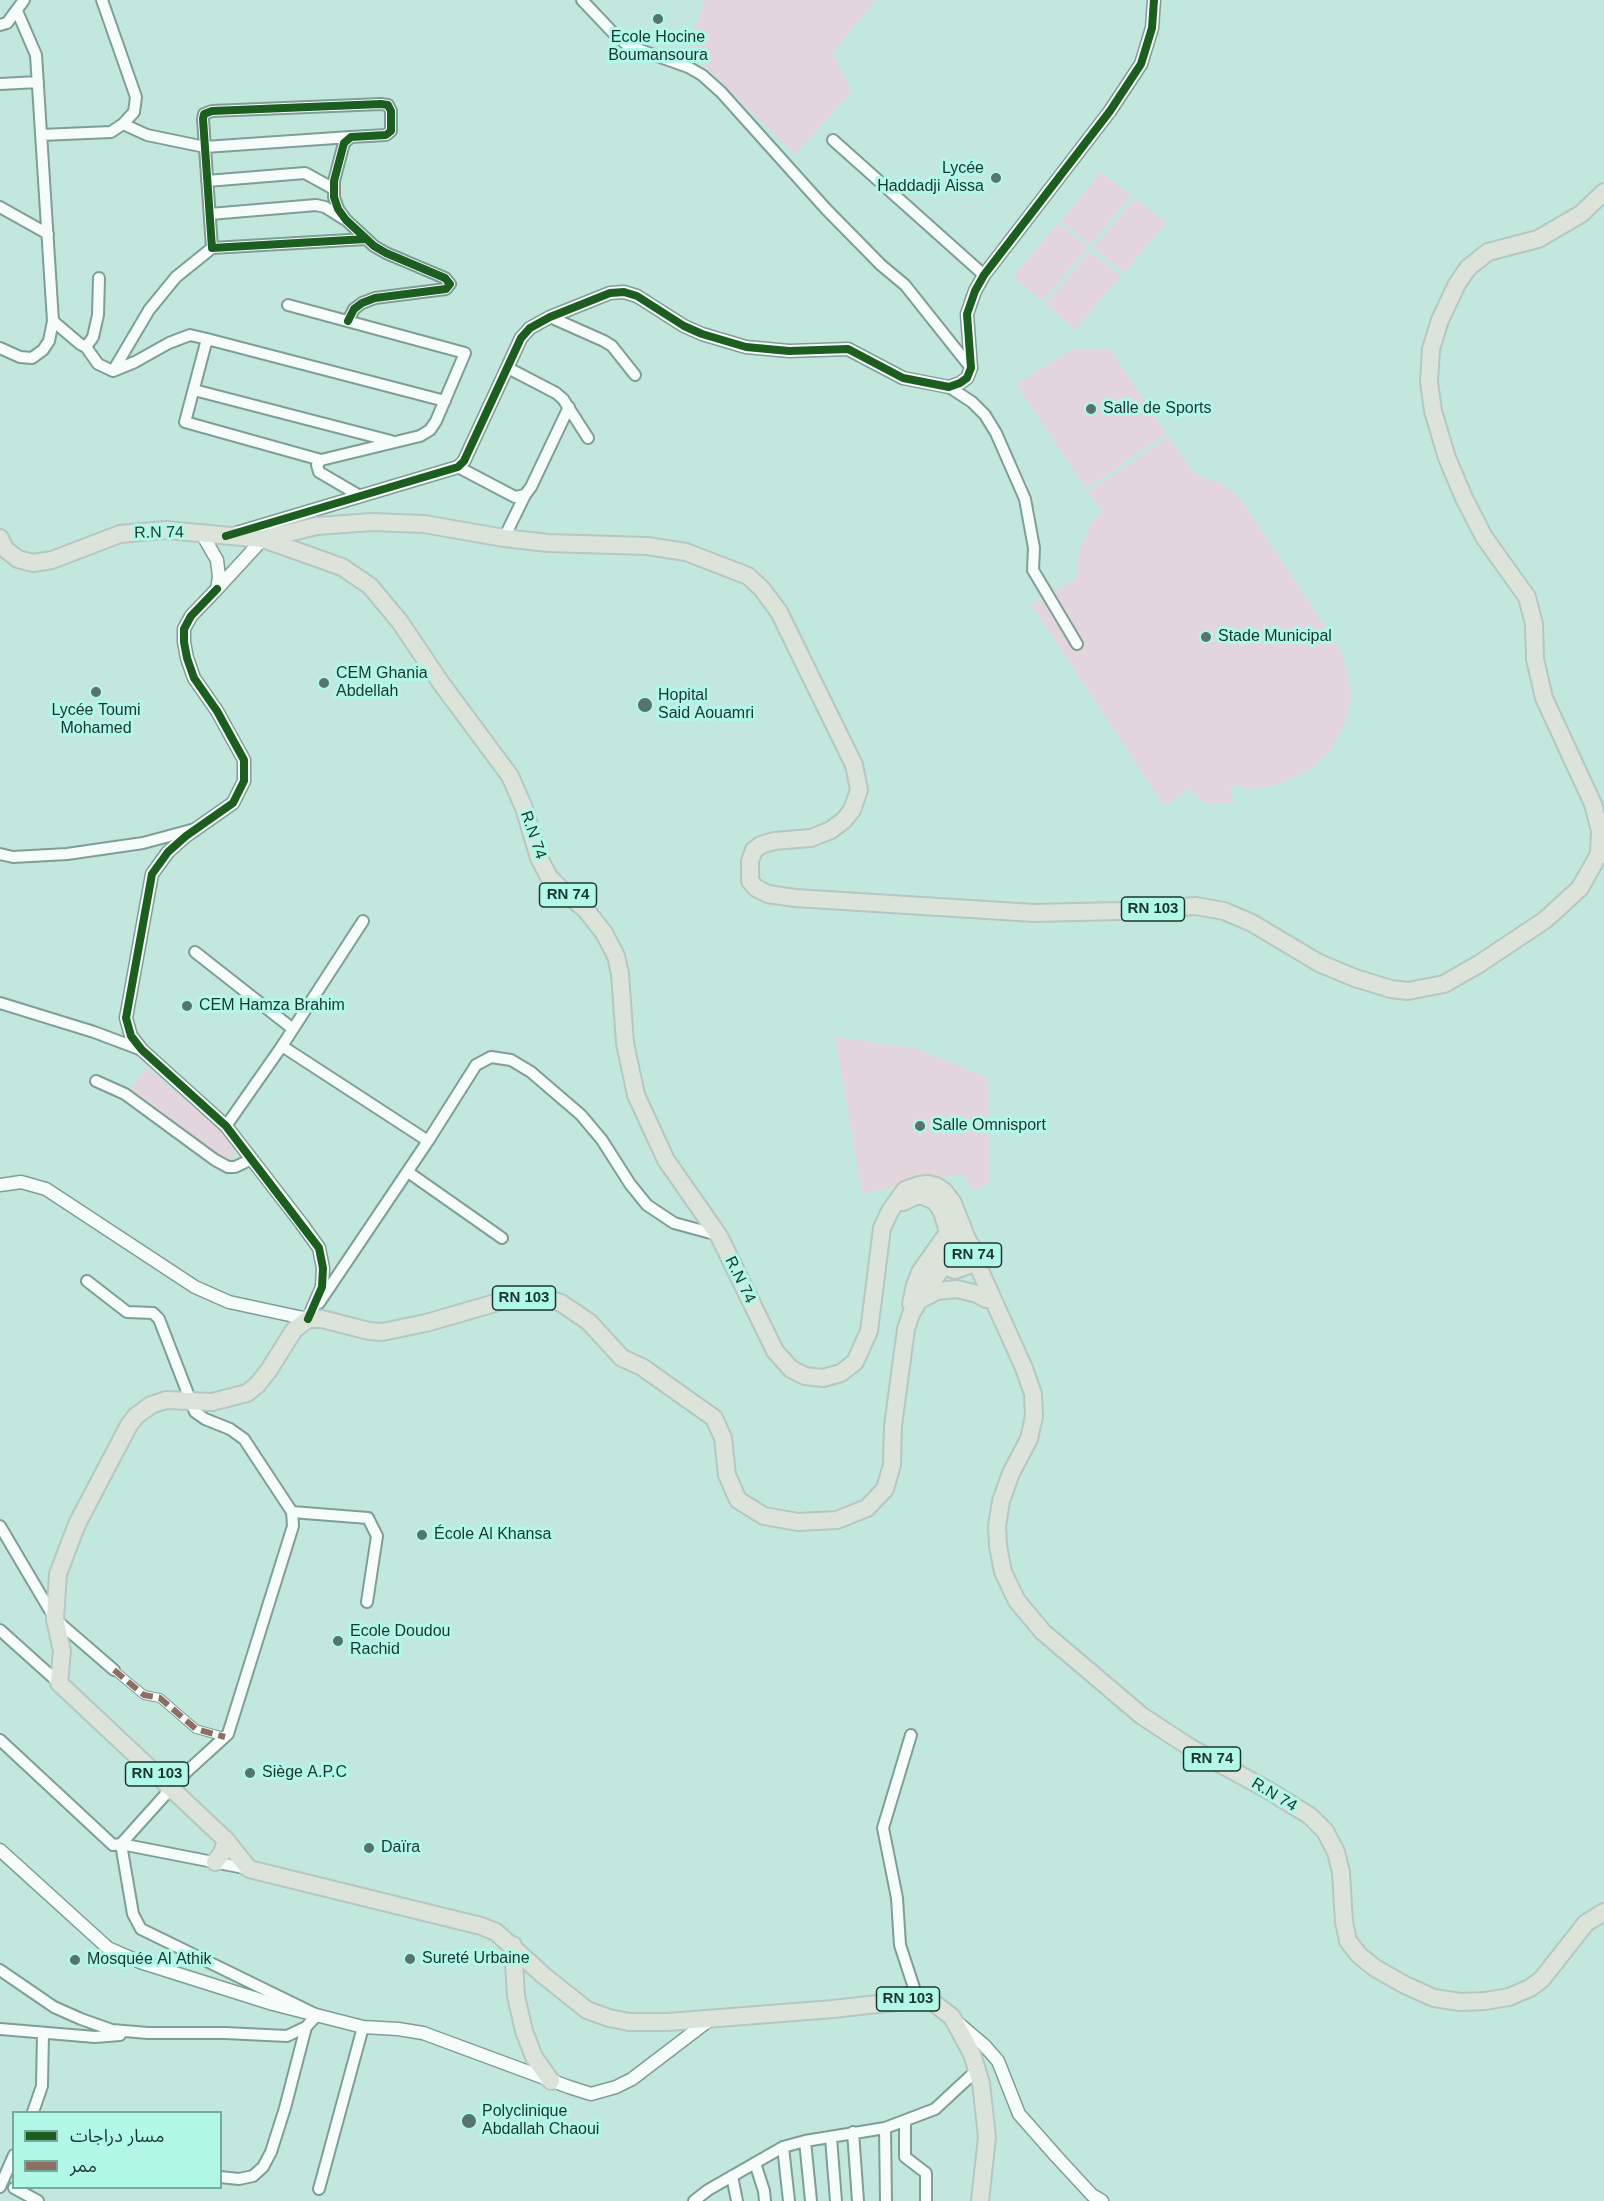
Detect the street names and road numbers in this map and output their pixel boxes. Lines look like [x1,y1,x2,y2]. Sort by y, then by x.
street label: R.N 74 [134,523,184,543]
street label: R.N 74 [516,808,550,862]
road number: RN 74 [540,883,596,907]
road number: RN 103 [1122,897,1184,921]
road number: RN 74 [944,1243,1002,1267]
street label: R.N 74 [720,1253,760,1307]
road number: RN 103 [492,1286,556,1310]
road number: RN 74 [1184,1747,1240,1771]
road number: RN 103 [126,1762,188,1786]
street label: R.N 74 [1248,1774,1300,1816]
road number: RN 103 [876,1987,940,2011]

